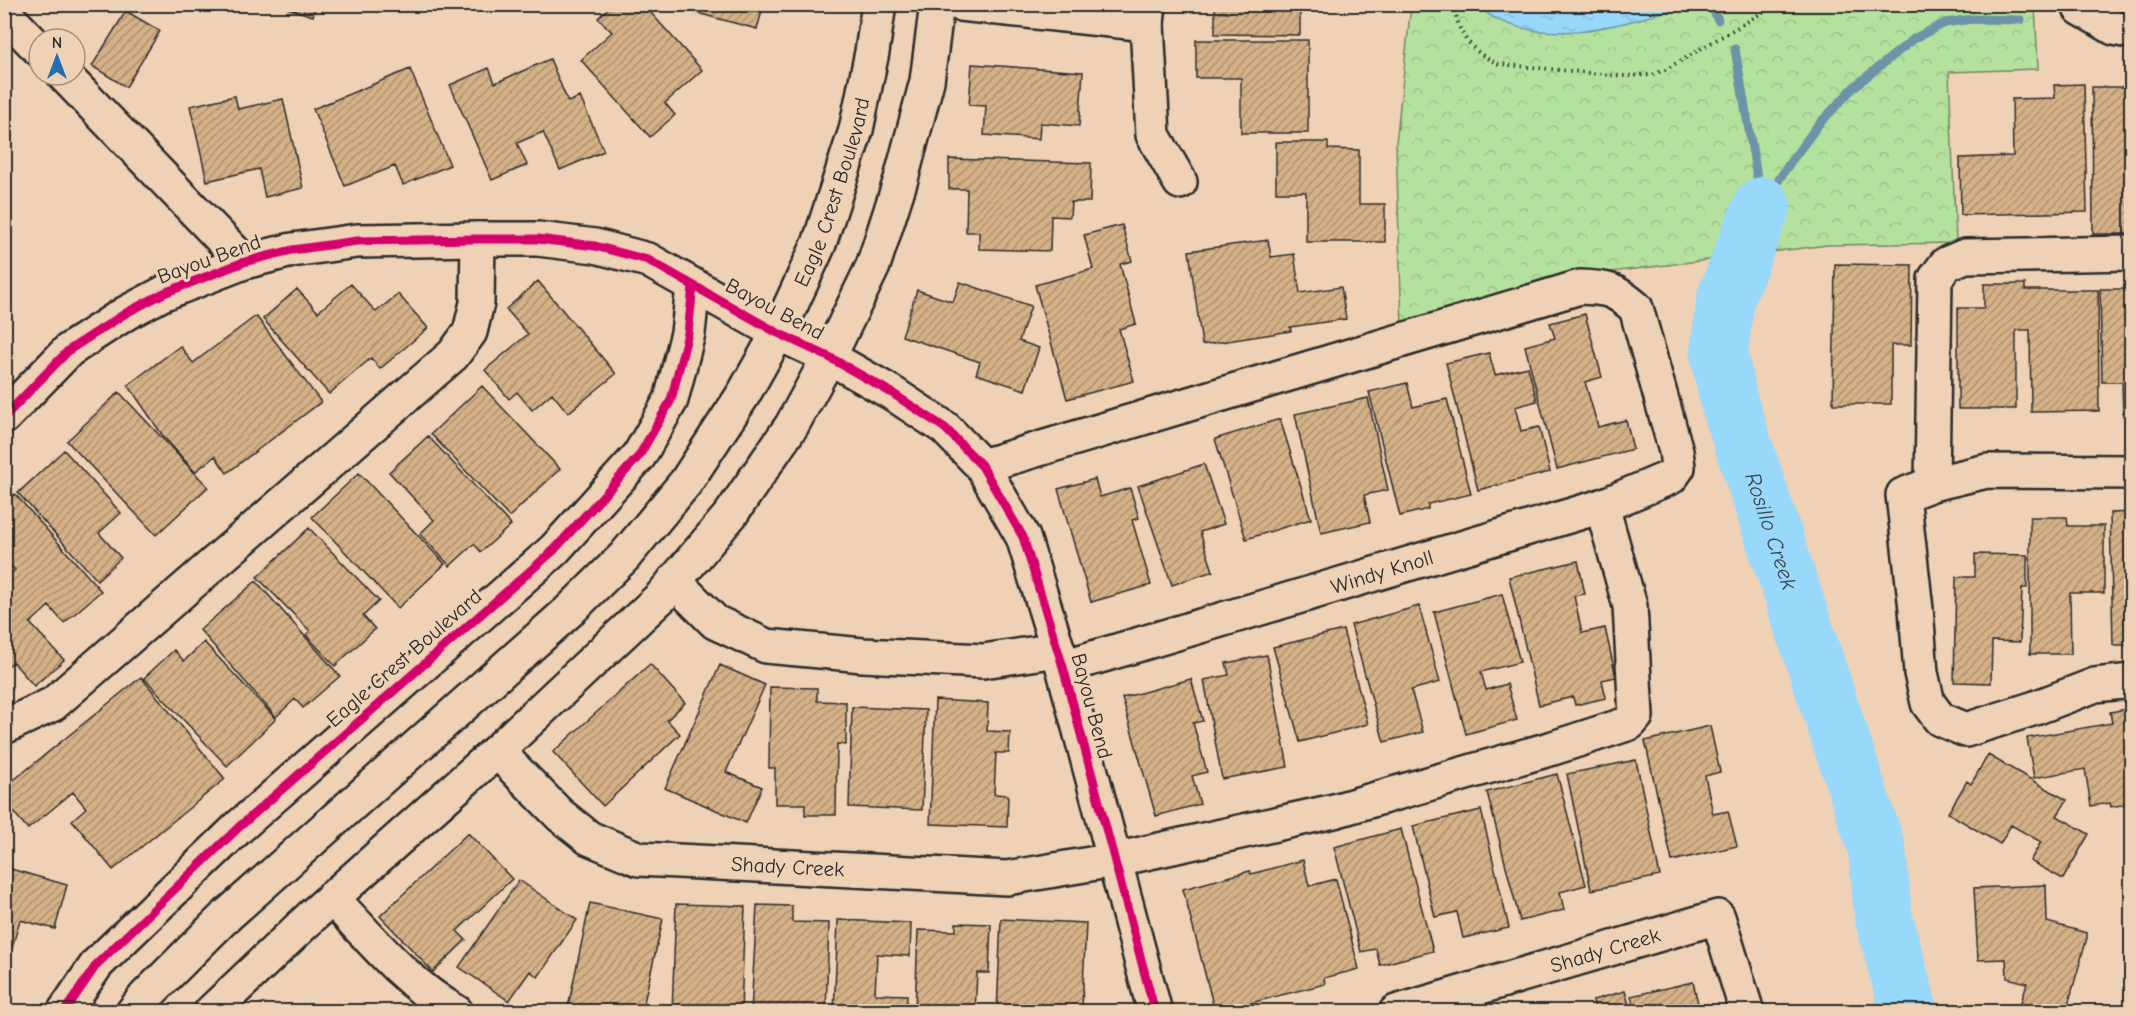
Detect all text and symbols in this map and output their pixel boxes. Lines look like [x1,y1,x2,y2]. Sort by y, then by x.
north arrow [27,27,87,87]
text: N [52,34,62,52]
street label: Eagle Crest Boulevard [789,95,874,290]
street label: Bayou Bend [154,229,264,289]
street label: Bayou Bend [722,273,828,345]
water label: Rosillo Creek [1739,469,1802,593]
street label: Windy Knoll [1328,545,1436,599]
street label: Eagle Crest Boulevard [321,584,487,732]
street label: Bayou Bend [1066,651,1118,761]
street label: Shady Creek [731,852,845,882]
street label: Shady Creek [1547,923,1663,978]

